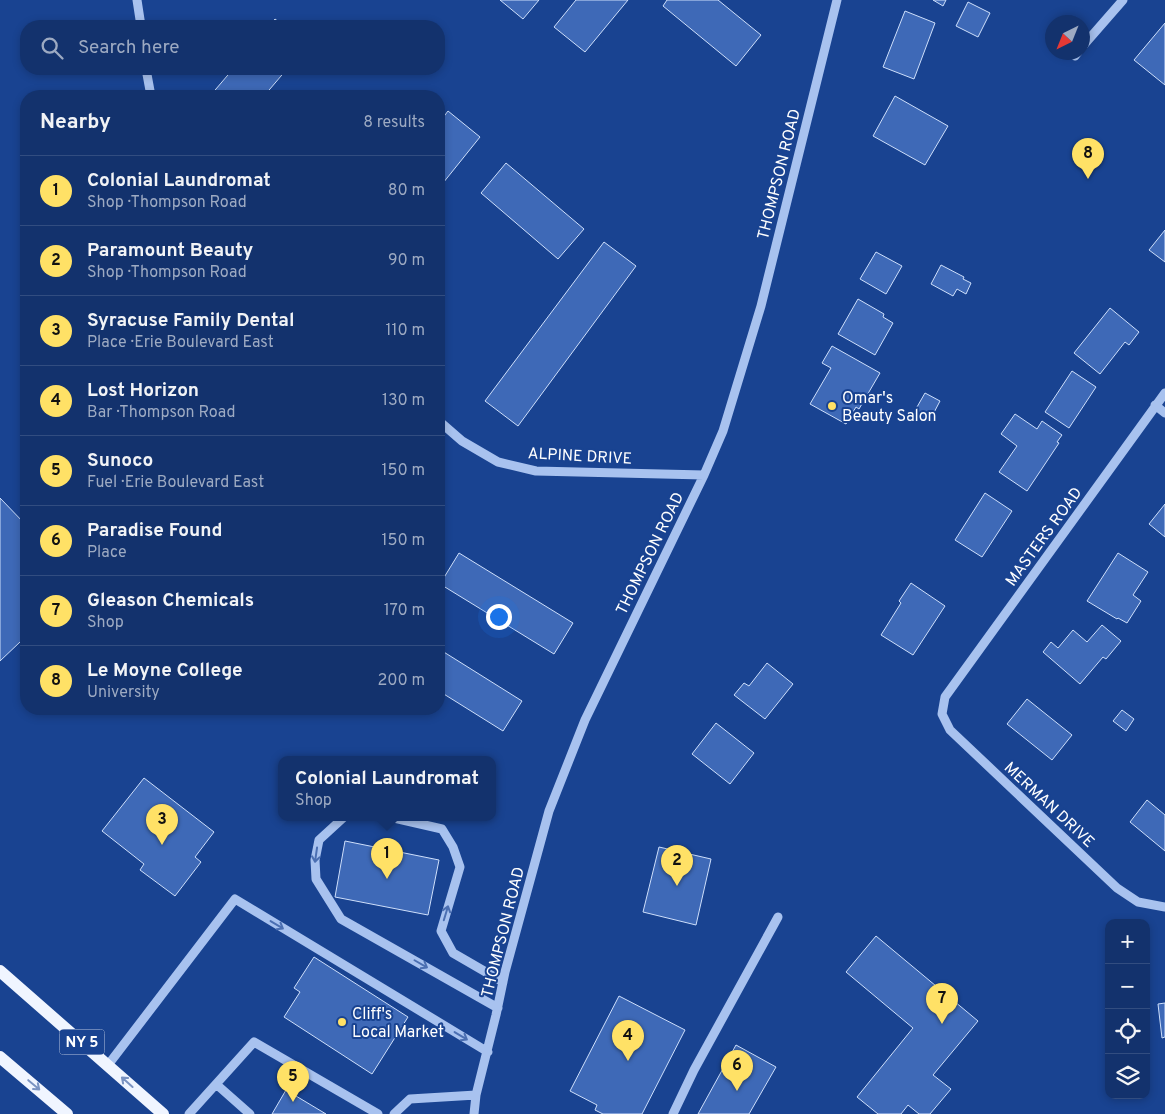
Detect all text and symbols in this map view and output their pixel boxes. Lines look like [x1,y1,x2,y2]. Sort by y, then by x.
north arrow [1045,15,1090,60]
search box [20,20,445,75]
icon: search [38,34,66,62]
text: Search here [78,36,180,60]
street label: THOMPSON ROAD [754,107,806,242]
text: Nearby [40,109,111,136]
text: 8 results [363,113,425,133]
pin: 8 [1072,138,1104,179]
text: Colonial Laundromat [87,169,271,193]
text: 1 [53,181,59,201]
text: 80 m [388,181,425,201]
text: Shop · Thompson Road [87,193,247,213]
text: Paramount Beauty [87,239,253,263]
text: 2 [51,251,61,271]
text: 90 m [388,251,425,271]
text: Shop · Thompson Road [87,263,247,283]
text: Syracuse Family Dental [87,309,294,333]
text: 3 [51,321,61,341]
text: 110 m [385,321,425,341]
text: Place · Erie Boulevard East [87,333,274,353]
text: Lost Horizon [87,379,199,403]
place label: Omar's Beauty Salon [842,389,937,427]
text: 4 [51,391,61,411]
text: 130 m [382,391,425,411]
marker: Omar's Beauty Salon [826,400,838,412]
text: Bar · Thompson Road [87,403,235,423]
street label: ALPINE DRIVE [527,444,632,470]
text: Sunoco [87,449,153,473]
text: 5 [51,461,61,481]
text: 150 m [382,461,425,481]
text: Fuel · Erie Boulevard East [87,473,264,493]
street label: MASTERS ROAD [1002,484,1087,591]
street label: THOMPSON ROAD [612,489,689,618]
text: Paradise Found [87,519,222,543]
text: 6 [51,531,61,551]
text: 150 m [382,531,425,551]
text: Place [87,543,127,563]
text: Gleason Chemicals [87,589,254,613]
text: 7 [52,601,60,621]
text: 170 m [384,601,425,621]
your location [486,604,512,630]
text: Shop [87,613,124,633]
text: Le Moyne College [87,659,243,683]
text: 8 [51,671,61,691]
text: 200 m [377,671,425,691]
text: University [87,683,160,703]
popup [278,756,496,821]
street label: MERMAN DRIVE [999,758,1098,853]
text: Colonial Laundromat [295,767,479,791]
text: Shop [295,791,332,811]
pin: 3 [146,804,178,845]
pin: 1 [371,838,403,879]
pin: 2 [661,845,693,886]
one-way arrow [311,847,321,863]
street label: THOMPSON ROAD [478,865,530,1000]
one-way arrow [442,906,452,922]
map controls [1105,919,1150,1099]
button: + [1105,919,1150,964]
one-way arrow [270,920,284,930]
one-way arrow [413,960,427,970]
button: − [1105,964,1150,1009]
pin: 7 [926,983,958,1024]
place label: Cliff's Local Market [352,1005,444,1043]
button: locate [1105,1009,1150,1054]
marker: Cliff's Local Market [336,1016,348,1028]
pin: 4 [612,1020,644,1061]
road number: NY 5 [59,1030,104,1054]
one-way arrow [454,1031,468,1042]
pin: 6 [721,1050,753,1091]
button: layers [1105,1054,1150,1099]
pin: 5 [277,1061,309,1102]
one-way arrow [121,1076,134,1087]
one-way arrow [27,1080,40,1091]

